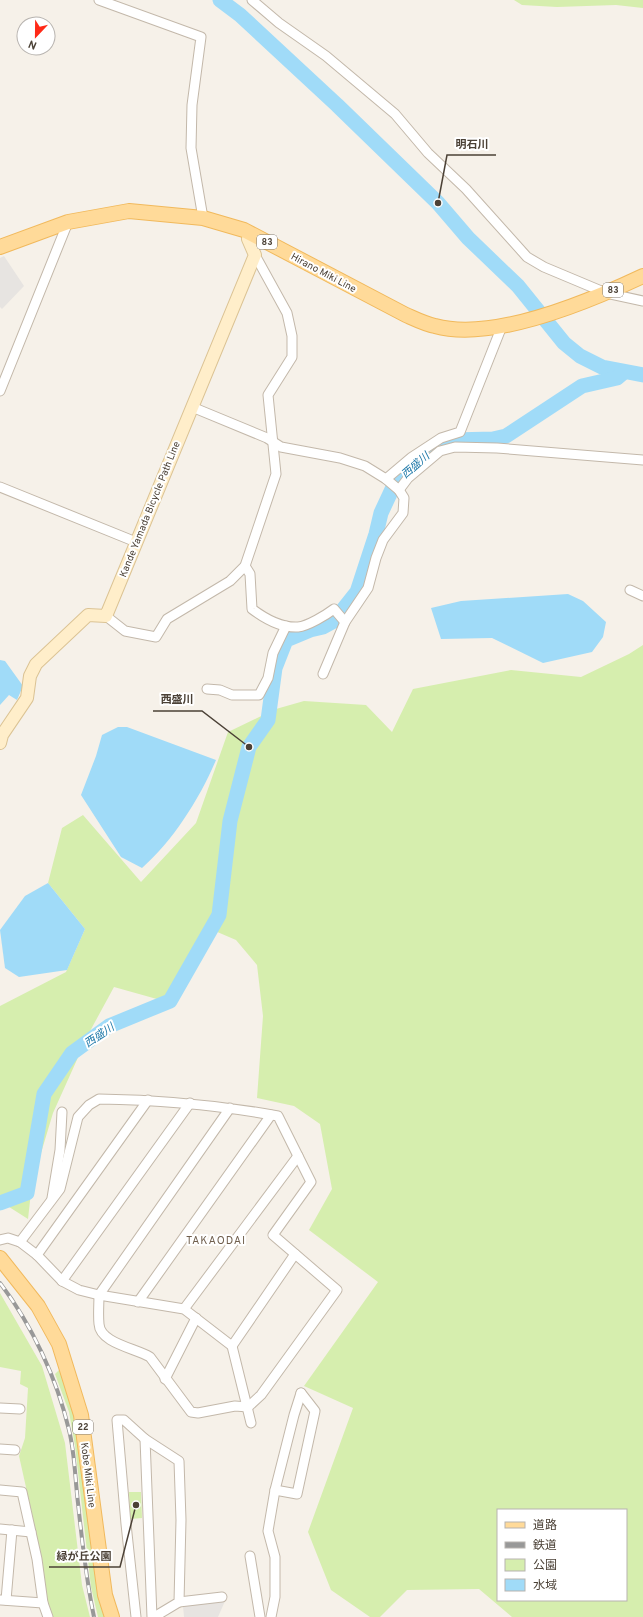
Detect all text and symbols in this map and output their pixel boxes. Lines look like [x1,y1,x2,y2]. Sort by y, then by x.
north arrow [16,16,56,56]
text: N [26,36,39,52]
callout: 明石川 [447,132,496,155]
text: 明石川 [456,138,489,152]
road number: 83 [257,235,277,249]
street label: Hirano Miki Line [288,251,358,296]
road number: 83 [603,283,623,297]
street label: Kande Yamada Bicycle Path Line [117,440,184,580]
water label: 西盛川 [399,449,433,482]
callout: 西盛川 [153,688,202,711]
text: 西盛川 [161,693,194,707]
water label: 西盛川 [82,1020,118,1051]
district label: TAKAODAI [186,1234,246,1248]
road number: 22 [73,1420,93,1434]
street label: Kobe Miki Line [77,1442,98,1508]
legend [497,1509,627,1601]
text: 道路 [533,1518,557,1534]
text: 鉄道 [533,1538,557,1554]
callout: 緑が丘公園 [49,1544,120,1567]
text: 緑が丘公園 [57,1550,112,1564]
text: 公園 [533,1558,557,1574]
text: 水域 [533,1578,557,1594]

